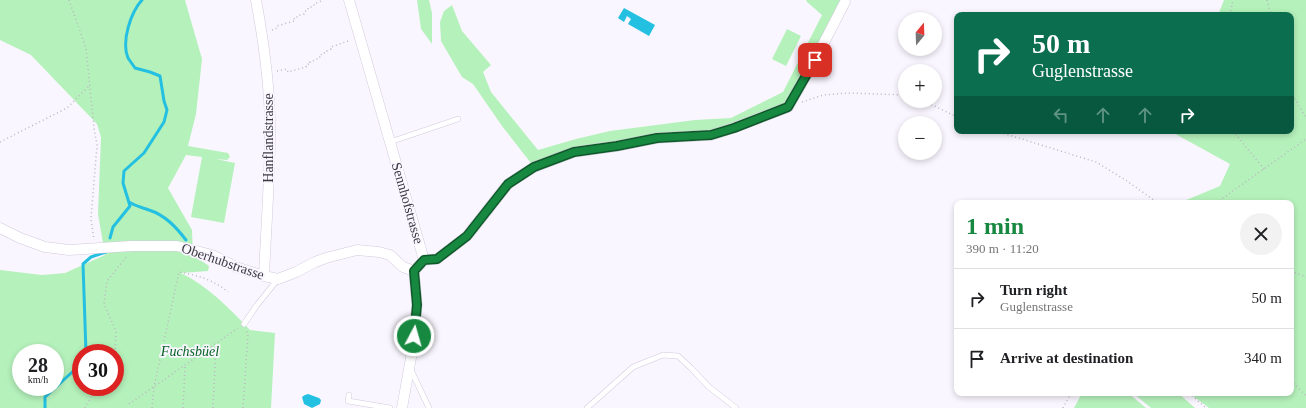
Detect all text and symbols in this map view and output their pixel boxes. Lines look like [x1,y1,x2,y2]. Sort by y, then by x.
north arrow [898,12,942,56]
map controls [898,12,942,160]
icon: right [966,28,1018,80]
text: 50 m [1032,28,1090,59]
pin [798,43,832,77]
icon: arrive [804,49,826,71]
text: Guglenstrasse [1032,61,1133,81]
button: + [898,64,942,108]
street label: Hanflandstrasse [261,93,276,183]
icon: left [1050,104,1072,126]
icon: ahead [1092,104,1114,126]
icon: ahead [1134,104,1156,126]
icon: right [1176,104,1198,126]
button: − [898,116,942,160]
street label: Sennhofstrasse [389,161,426,246]
text: 1 min [966,213,1024,239]
button: close [1240,213,1282,255]
street label: Oberhubstrasse [180,240,266,283]
text: 390 m · 11:20 [966,241,1039,256]
text: Turn right [1000,282,1067,298]
icon: right [966,288,988,310]
text: 50 m [1252,290,1282,306]
text: Guglenstrasse [1000,299,1073,314]
position arrow [393,315,435,357]
speed limit sign: 30 [72,344,124,396]
park label: Fuchsbüel [160,344,219,359]
icon: arrive [966,348,988,370]
text: Arrive at destination [1000,350,1133,366]
text: 340 m [1244,350,1282,366]
text: 28 [28,354,48,376]
text: km/h [28,374,48,385]

